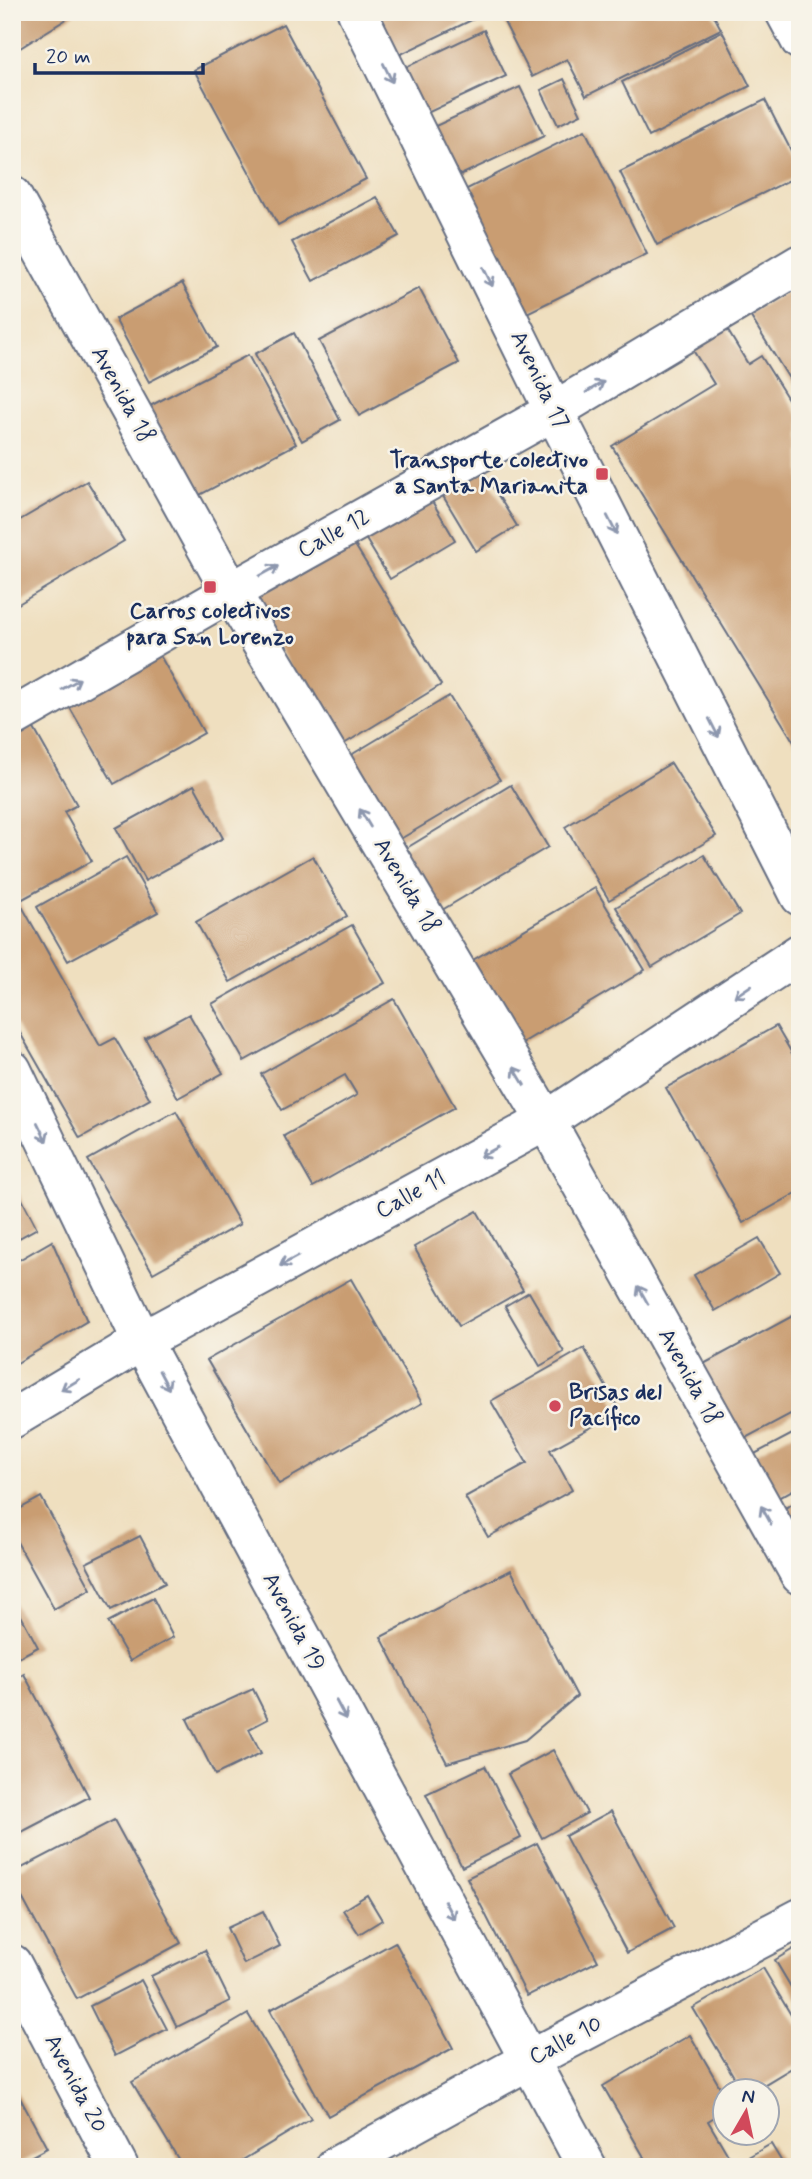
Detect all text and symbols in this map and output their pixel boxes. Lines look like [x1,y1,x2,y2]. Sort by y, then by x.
scale bar [35,32,203,76]
text: 20 m [46,43,91,71]
one-way arrow [381,62,395,83]
one-way arrow [482,266,496,287]
street label: Avenida 17 [502,326,576,434]
street label: Avenida 18 [83,341,161,449]
one-way arrow [585,379,605,393]
place label: Transporte colectivo a Santa Marianita [389,446,588,502]
marker: Transporte colectivo a Santa Marianita [594,466,610,482]
street label: Calle 12 [293,502,375,566]
one-way arrow [605,514,619,535]
one-way arrow [258,564,278,578]
marker: Carros colectivos para San Lorenzo [202,579,218,595]
place label: Carros colectivos para San Lorenzo [126,597,294,653]
one-way arrow [61,677,81,691]
one-way arrow [708,717,722,738]
one-way arrow [358,808,372,828]
street label: Avenida 18 [366,833,446,939]
one-way arrow [734,984,753,998]
one-way arrow [512,1067,526,1087]
one-way arrow [36,1121,49,1142]
one-way arrow [479,1146,500,1159]
street label: Calle 11 [371,1163,451,1227]
one-way arrow [280,1254,300,1268]
one-way arrow [636,1286,650,1306]
street label: Avenida 18 [650,1323,728,1431]
one-way arrow [157,1369,171,1390]
one-way arrow [60,1378,80,1392]
place label: Brisas del Pacífico [569,1378,662,1434]
marker: Brisas del Pacífico [547,1398,563,1414]
one-way arrow [759,1506,773,1526]
street label: Avenida 19 [255,1568,331,1676]
one-way arrow [335,1699,348,1720]
one-way arrow [442,1900,456,1920]
street label: Calle 10 [524,2009,608,2073]
street label: Avenida 20 [36,2029,114,2139]
north arrow [710,2078,780,2148]
text: N [740,2083,757,2110]

